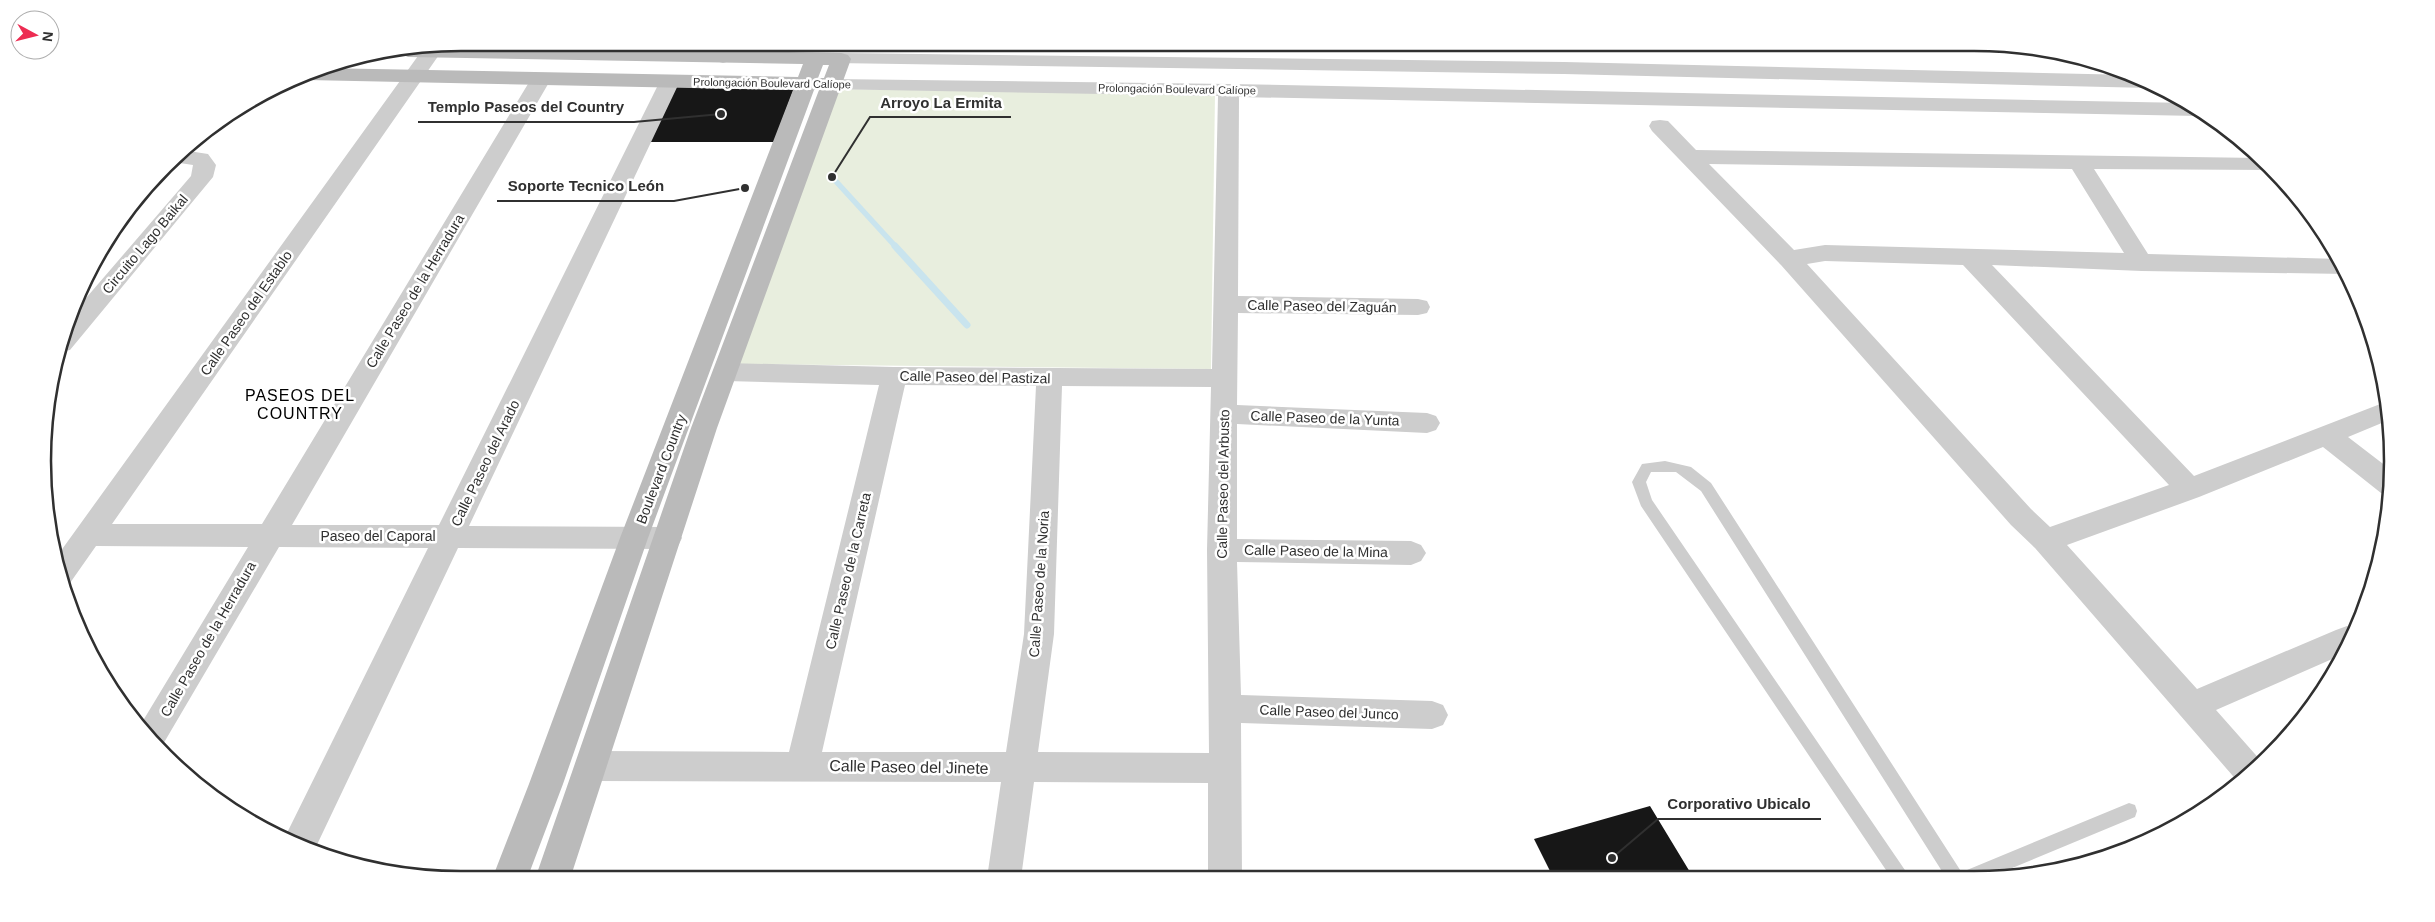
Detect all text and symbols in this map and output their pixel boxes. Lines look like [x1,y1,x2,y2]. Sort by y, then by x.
north arrow [10,10,60,60]
text: N [39,31,56,43]
street label: Prolongación Boulevard Calíope [693,76,851,90]
street label: Prolongación Boulevard Calíope [1098,82,1256,96]
callout: Arroyo La Ermita [870,87,1011,117]
callout: Templo Paseos del Country [418,92,634,122]
text: Arroyo La Ermita [880,94,1003,111]
text: Templo Paseos del Country [428,98,625,115]
callout: Soporte Tecnico León [497,171,674,201]
text: Soporte Tecnico León [508,177,664,194]
street label: Circuito Lago Baikal [99,191,191,297]
street label: Calle Paseo de la Herradura [363,211,467,371]
street label: Calle Paseo del Establo [197,247,295,378]
street label: Calle Paseo del Zaguán [1247,297,1397,315]
street label: Calle Paseo del Pastizal [899,368,1051,386]
district label: PASEOS DEL COUNTRY [245,387,355,422]
street label: Calle Paseo del Arado [447,397,523,529]
street label: Calle Paseo de la Yunta [1250,407,1400,429]
street label: Calle Paseo del Arbusto [1214,409,1232,559]
street label: Boulevard Country [633,412,689,526]
street label: Calle Paseo de la Carreta [822,491,874,651]
street label: Calle Paseo de la Noria [1026,510,1052,658]
street label: Paseo del Caporal [320,528,436,544]
street label: Calle Paseo de la Mina [1244,542,1388,560]
street label: Calle Paseo de la Herradura [157,558,259,719]
street label: Calle Paseo del Junco [1259,702,1399,722]
street label: Calle Paseo del Jinete [829,757,989,777]
callout: Corporativo Ubicalo [1658,789,1821,819]
text: Corporativo Ubicalo [1667,795,1811,812]

